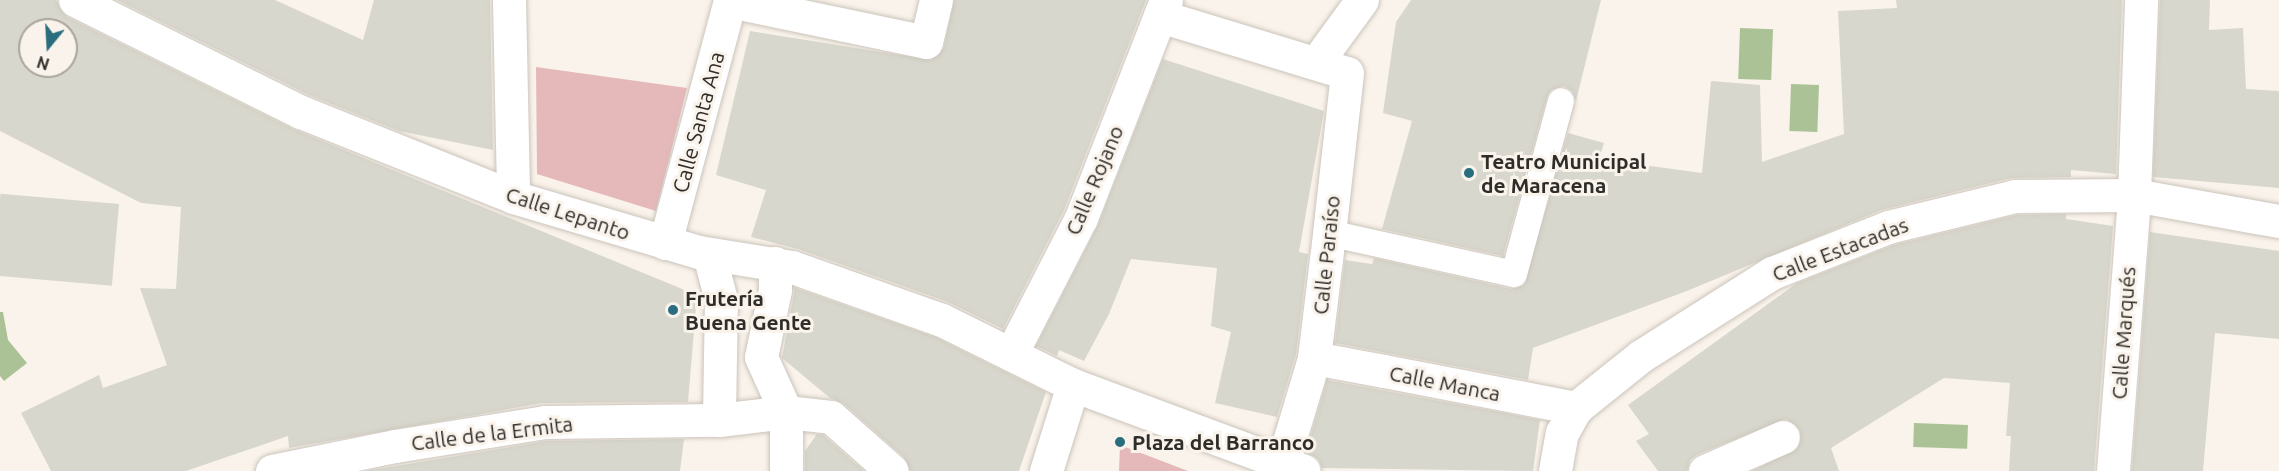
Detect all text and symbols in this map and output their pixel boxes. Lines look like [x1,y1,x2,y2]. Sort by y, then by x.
north arrow [18,18,78,78]
street label: Calle Santa Ana [667,49,729,195]
text: N [35,53,52,74]
street label: Calle Rojano [1060,121,1128,239]
place label: Teatro Municipal de Maracena [1481,148,1646,198]
marker: Teatro Municipal de Maracena [1462,166,1476,180]
street label: Calle Lepanto [503,181,633,245]
street label: Calle Paraíso [1307,194,1345,316]
street label: Calle Estacadas [1768,211,1912,287]
street label: Calle Marqués [2106,266,2140,400]
place label: Frutería Buena Gente [685,285,812,335]
marker: Frutería Buena Gente [666,303,680,317]
street label: Calle Manca [1387,360,1503,406]
street label: Calle de la Ermita [410,411,574,455]
place label: Plaza del Barranco [1132,429,1314,455]
marker: Plaza del Barranco [1113,435,1127,449]

